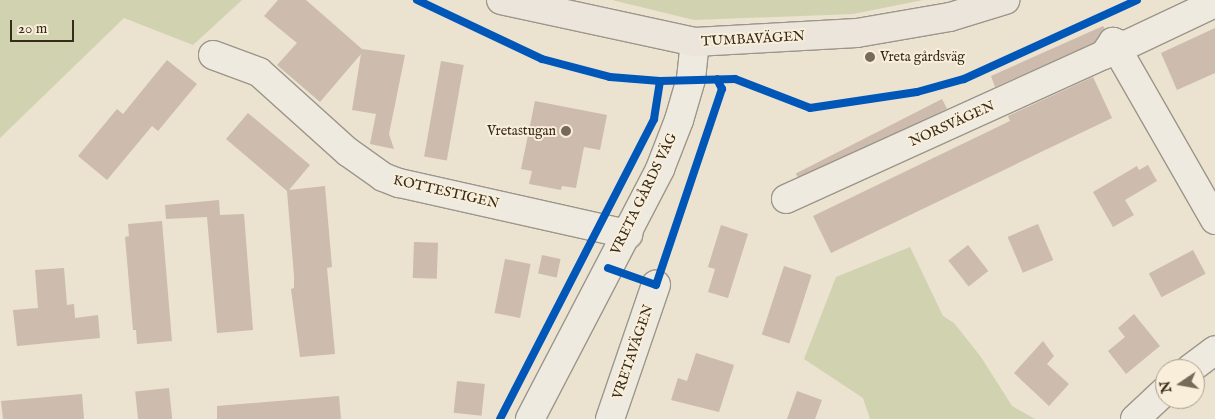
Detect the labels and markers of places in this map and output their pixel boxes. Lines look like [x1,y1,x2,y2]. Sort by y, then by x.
place label: Vreta gårdsväg [880,49,965,65]
marker: Vreta gårdsväg [864,51,876,63]
place label: Vretastugan [487,123,556,139]
marker: Vretastugan [560,125,572,137]

